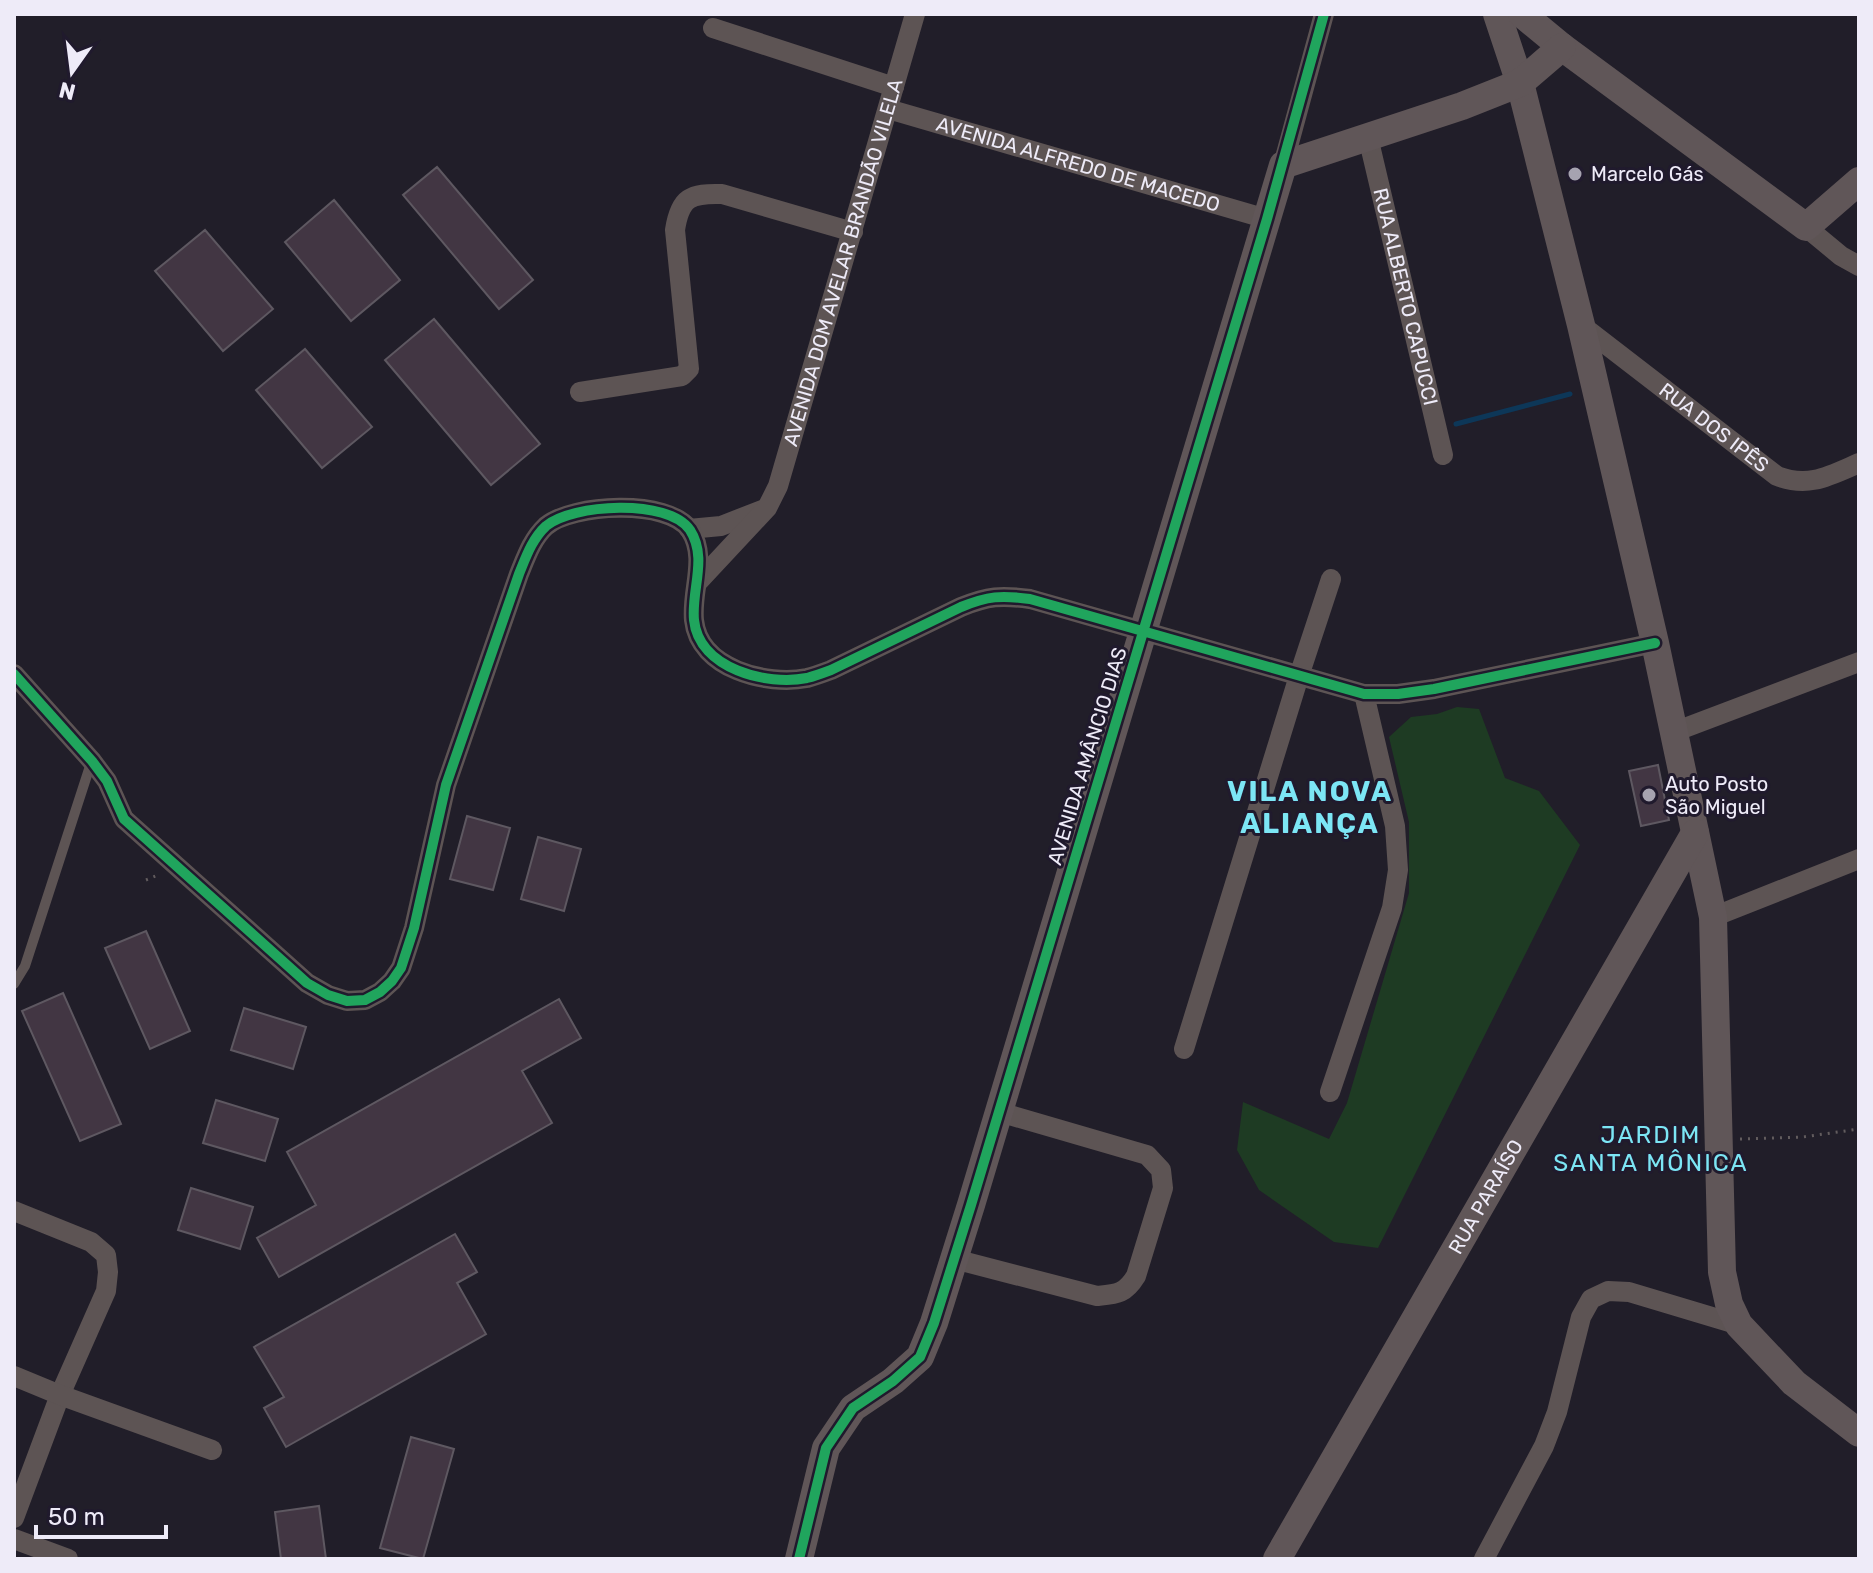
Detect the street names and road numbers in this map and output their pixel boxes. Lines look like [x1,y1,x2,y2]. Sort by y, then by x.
street label: AVENIDA DOM AVELAR BRANDÃO VILELA [778,76,908,449]
street label: AVENIDA ALFREDO DE MACEDO [933,112,1223,217]
street label: RUA ALBERTO CAPUCCI [1368,186,1443,408]
street label: RUA DOS IPÊS [1654,378,1774,477]
street label: AVENIDA AMÂNCIO DIAS [1042,644,1132,868]
street label: RUA PARAÍSO [1443,1135,1528,1258]

